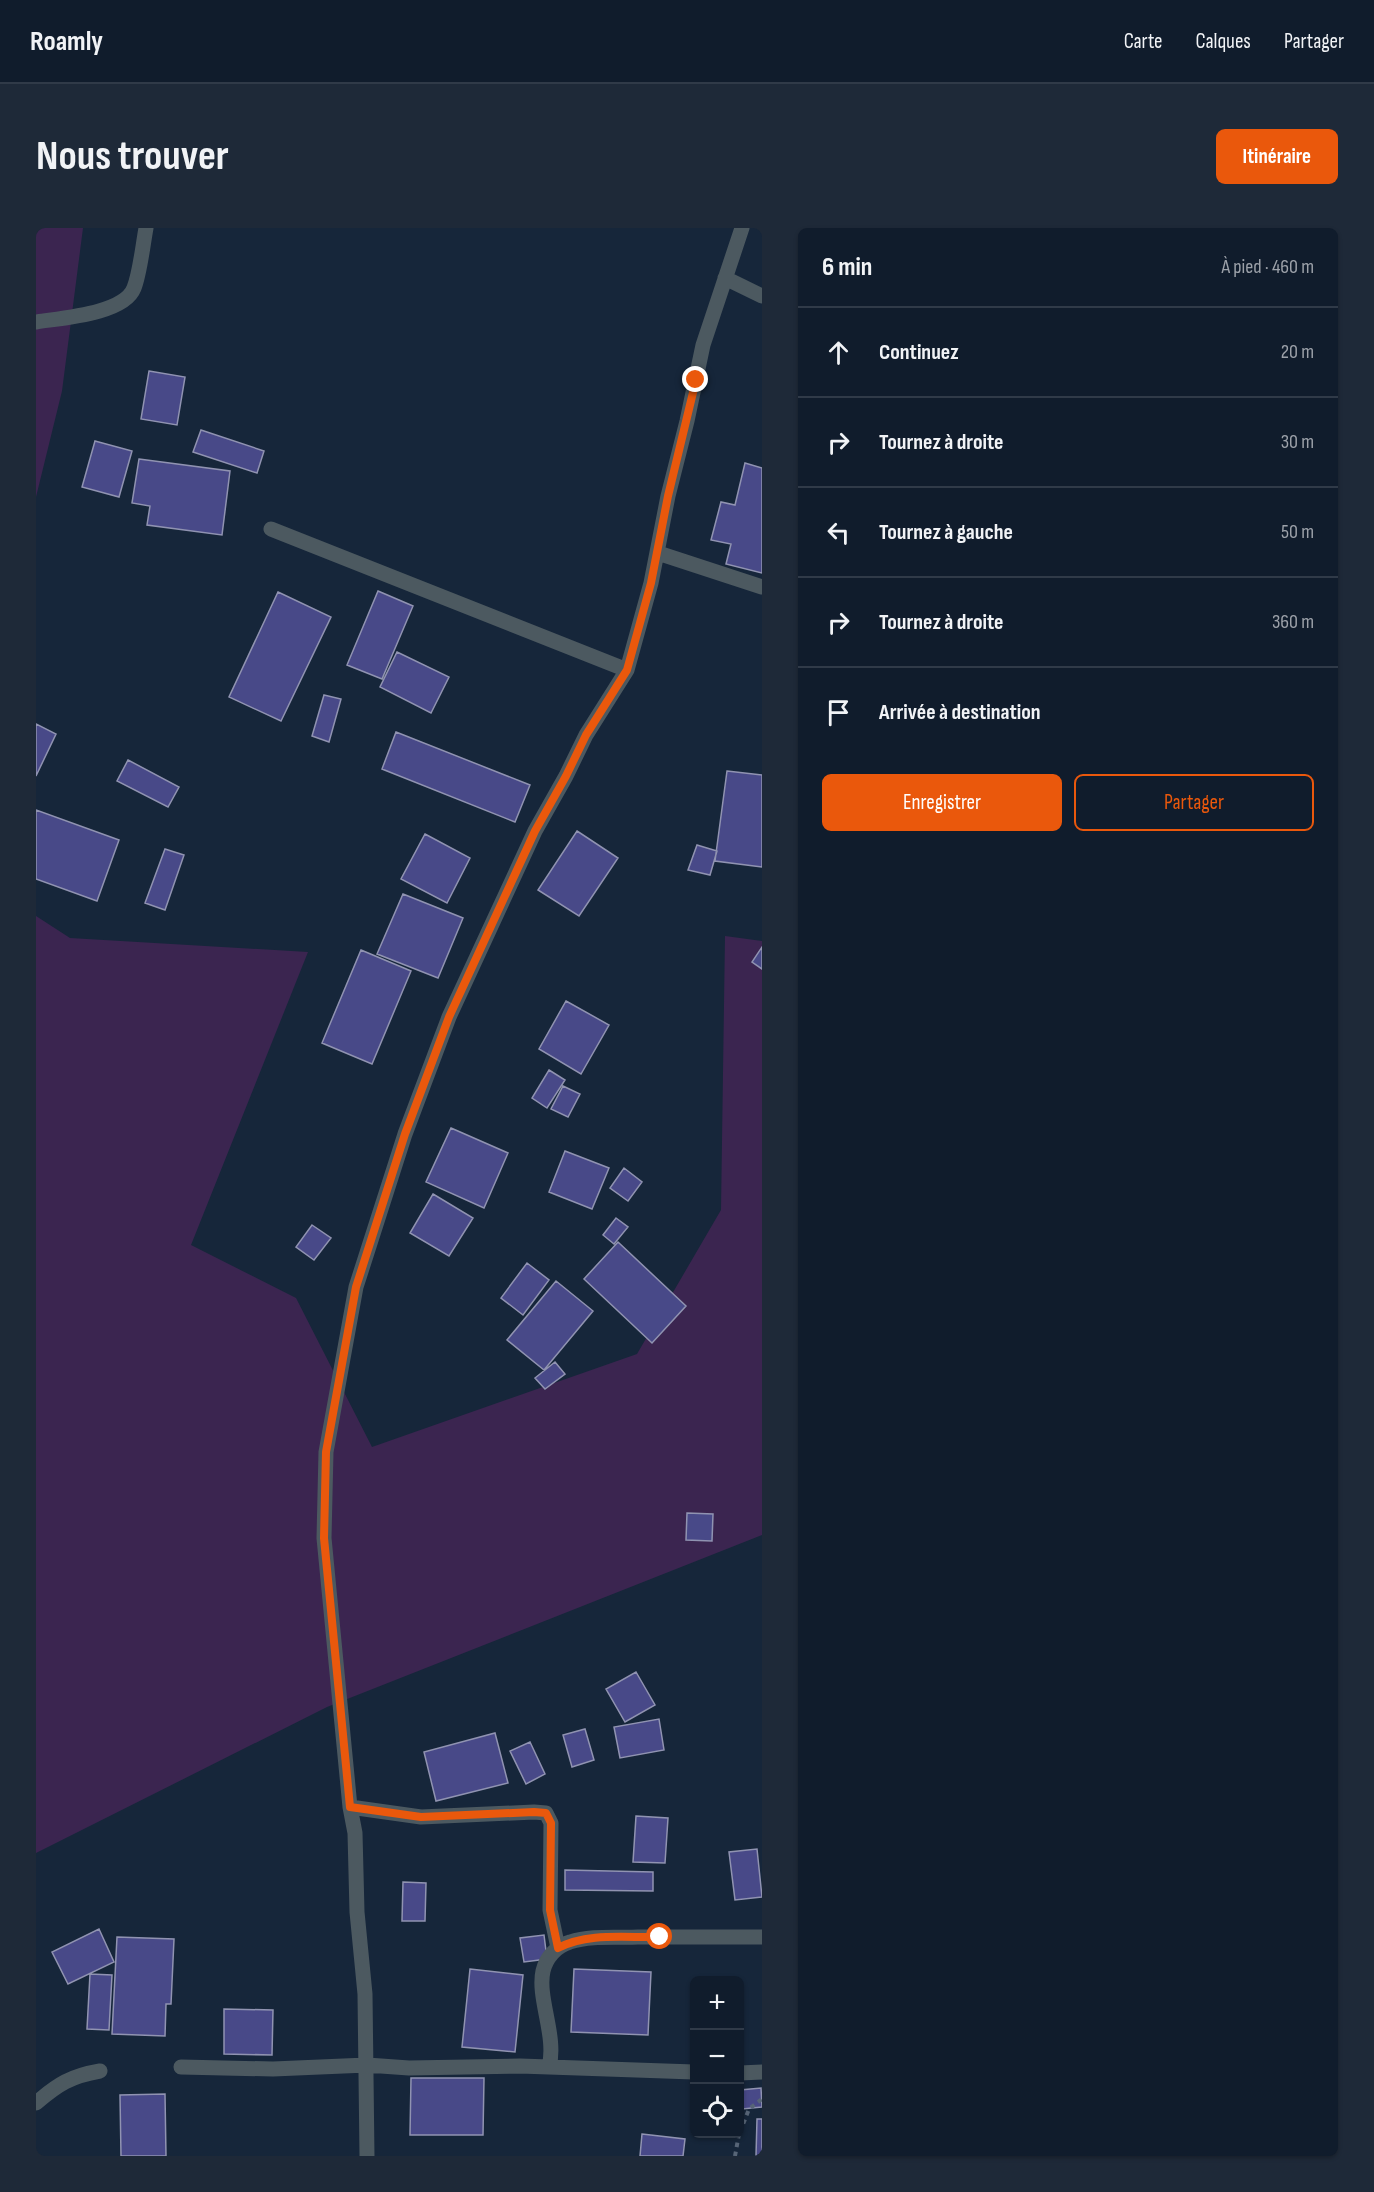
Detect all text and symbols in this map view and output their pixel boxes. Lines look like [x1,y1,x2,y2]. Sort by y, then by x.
text: Roamly [30,25,103,58]
text: Carte [1124,29,1163,54]
text: Calques [1196,29,1251,54]
text: Partager [1284,29,1344,54]
button: Itinéraire [1216,129,1338,184]
text: Nous trouver [36,131,229,182]
text: 6 min [822,252,872,283]
text: À pied · 460 m [1221,255,1314,279]
icon: ahead [822,336,855,369]
text: Continuez [879,339,959,366]
text: 20 m [1281,340,1314,364]
route end [682,366,708,392]
icon: right [822,426,855,459]
text: Tournez à droite [879,429,1004,456]
text: 30 m [1281,430,1314,454]
icon: left [822,516,855,549]
text: Tournez à gauche [879,519,1013,546]
text: 50 m [1281,520,1314,544]
icon: right [822,606,855,639]
text: Tournez à droite [879,609,1004,636]
text: 360 m [1272,610,1314,634]
icon: arrive [822,696,855,729]
text: Arrivée à destination [879,699,1041,726]
button: Enregistrer [822,774,1062,831]
button: Partager [1074,774,1314,831]
route start [646,1923,672,1949]
map controls [690,1976,744,2138]
button: + [690,1976,744,2030]
button: − [690,2030,744,2084]
button: locate [690,2084,744,2138]

